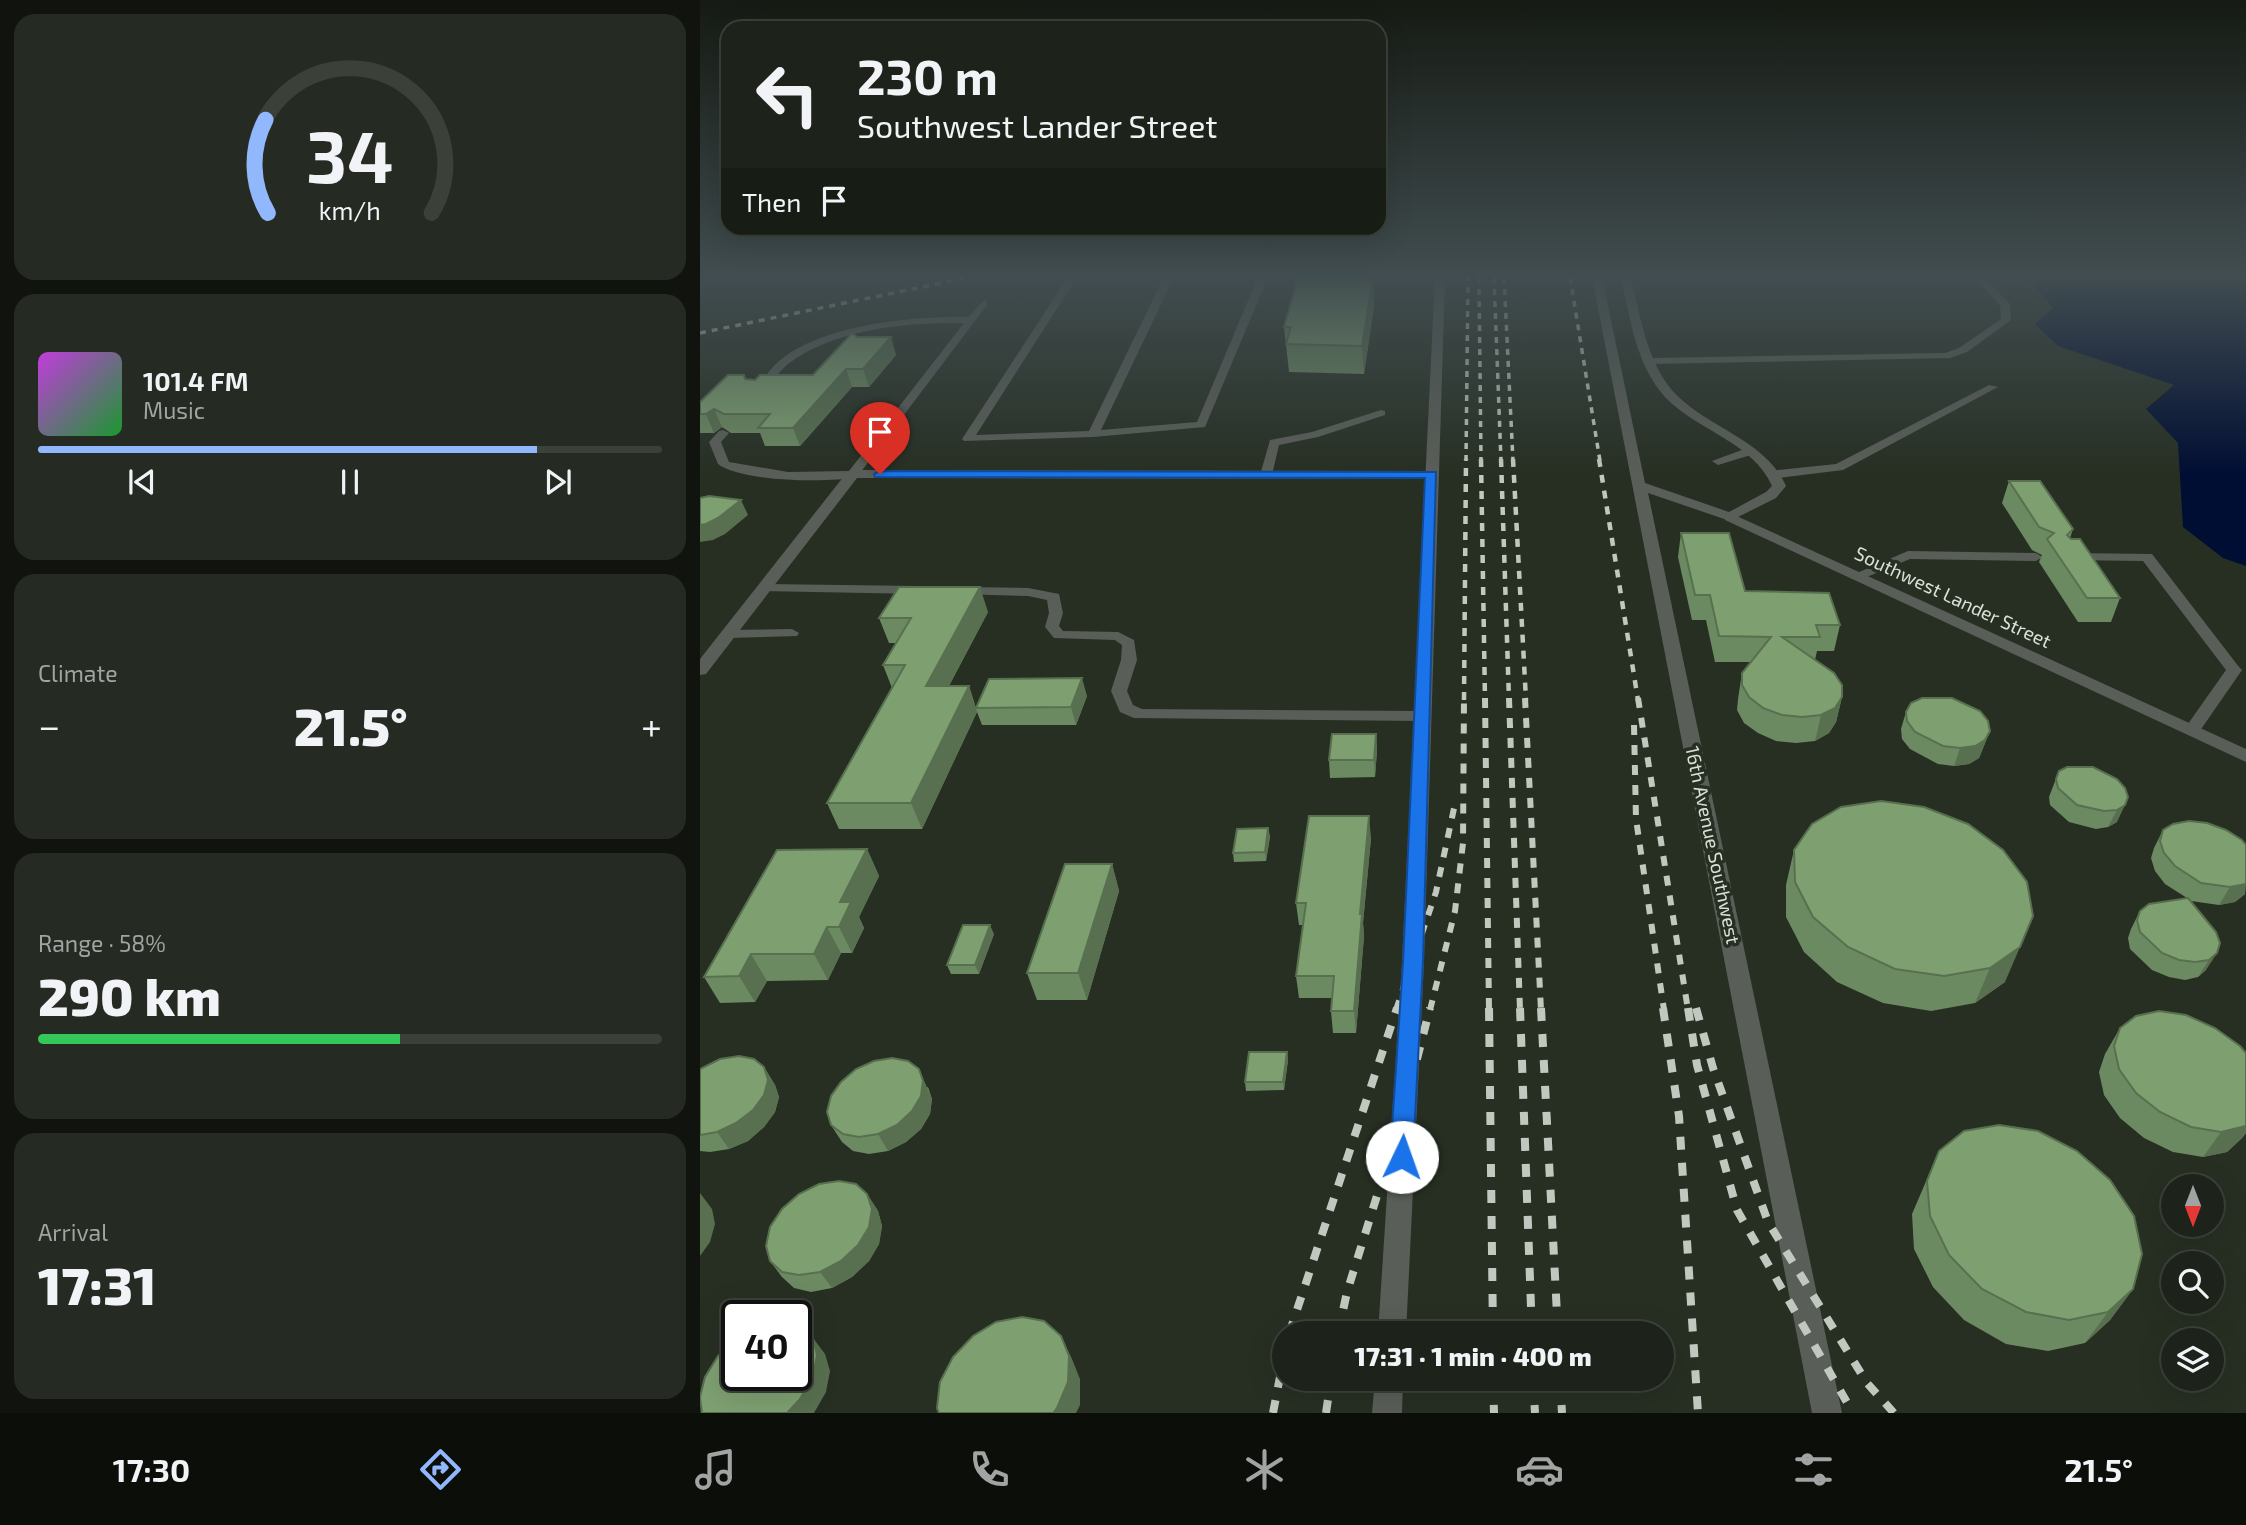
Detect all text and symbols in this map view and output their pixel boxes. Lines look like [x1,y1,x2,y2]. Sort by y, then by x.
text: 230 m [857,46,998,105]
icon: left [742,49,833,140]
text: Southwest Lander Street [857,106,1218,144]
text: 34 [306,110,394,198]
icon: arrive [815,182,853,220]
text: Then [742,186,801,217]
text: km/h [319,195,381,225]
text: 101.4 FM [143,365,249,396]
text: Music [143,396,205,424]
pin [850,402,910,474]
icon: arrive [861,413,899,451]
icon: previous [123,463,161,501]
icon: pause [331,463,369,501]
icon: next [539,463,577,501]
street label: Southwest Lander Street [1851,541,2055,652]
text: Climate [38,659,118,687]
text: 21.5° [294,694,408,756]
text: − [38,702,60,748]
text: + [641,702,662,748]
street label: 16th Avenue Southwest [1681,744,1746,946]
text: Range · 58% [38,929,166,957]
text: 290 km [38,964,221,1026]
position arrow [1365,1120,1439,1194]
north arrow [2161,1174,2224,1237]
map controls [2161,1174,2224,1391]
text: Arrival [38,1218,108,1246]
button: search [2161,1251,2224,1314]
text: 17:31 [38,1253,157,1315]
speed limit sign: 40 [721,1300,812,1391]
button: layers [2161,1328,2224,1391]
text: 17:31 · 1 min · 400 m [1354,1340,1592,1371]
icon: directions [416,1445,465,1494]
icon: music [691,1445,740,1494]
icon: phone [965,1445,1014,1494]
icon: climate [1240,1445,1289,1494]
icon: car [1515,1445,1564,1494]
icon: filters [1789,1445,1838,1494]
text: 17:30 [113,1450,190,1488]
text: 21.5° [2064,1450,2133,1488]

